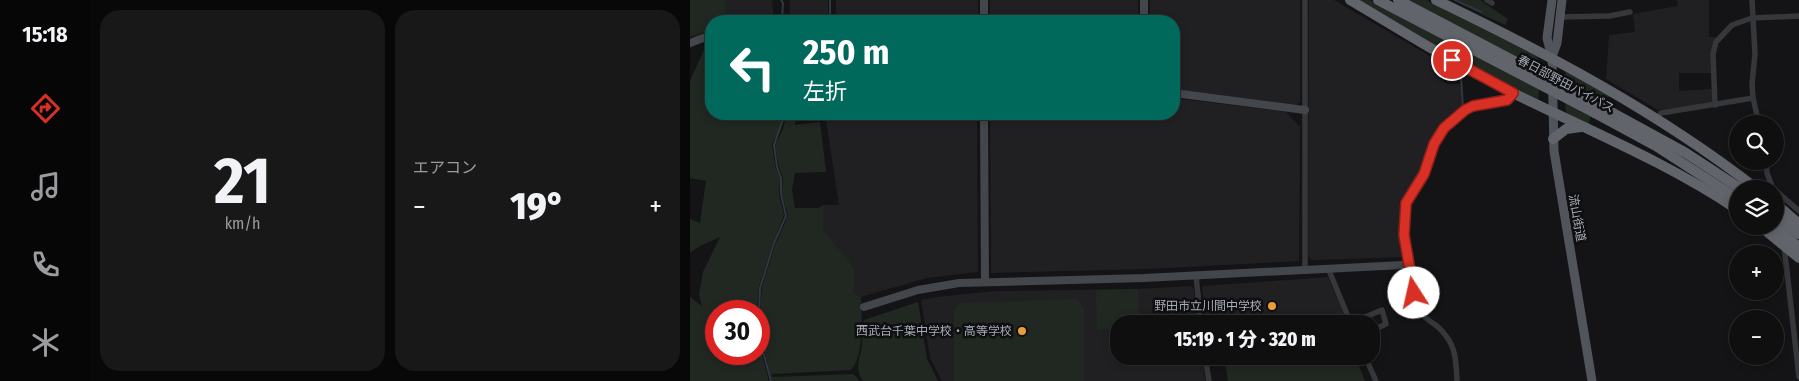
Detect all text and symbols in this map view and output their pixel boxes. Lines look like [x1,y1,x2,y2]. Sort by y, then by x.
text: 15:18 [22,21,68,48]
text: 250 m [803,31,890,73]
icon: left [720,35,785,100]
pin [1431,39,1473,81]
icon: arrive [1438,46,1466,74]
street label: 春日部野田バイパス [1515,53,1617,115]
text: 左折 [803,78,847,105]
icon: directions [28,91,63,126]
map controls [1729,115,1784,365]
button: search [1729,115,1784,170]
text: 21 [214,142,271,220]
text: エアコン [413,158,477,177]
icon: music [28,169,63,204]
button: layers [1729,180,1784,235]
text: 19° [510,183,565,229]
text: − [413,190,426,223]
text: + [649,190,662,223]
street label: 流山街道 [1566,193,1588,243]
text: km/h [225,214,260,233]
button: + [1729,245,1784,300]
icon: phone [28,247,63,282]
position arrow [1387,266,1439,318]
place label: 野田市立川間中学校 [1154,299,1262,313]
speed limit sign: 30 [705,300,770,365]
marker: 野田市立川間中学校 [1266,300,1278,312]
button: − [1729,310,1784,365]
place label: 西武台千葉中学校・高等学校 [856,324,1012,338]
icon: climate [28,325,63,360]
marker: 西武台千葉中学校・高等学校 [1016,325,1028,337]
text: 15:19 · 1 分 · 320 m [1174,328,1316,351]

